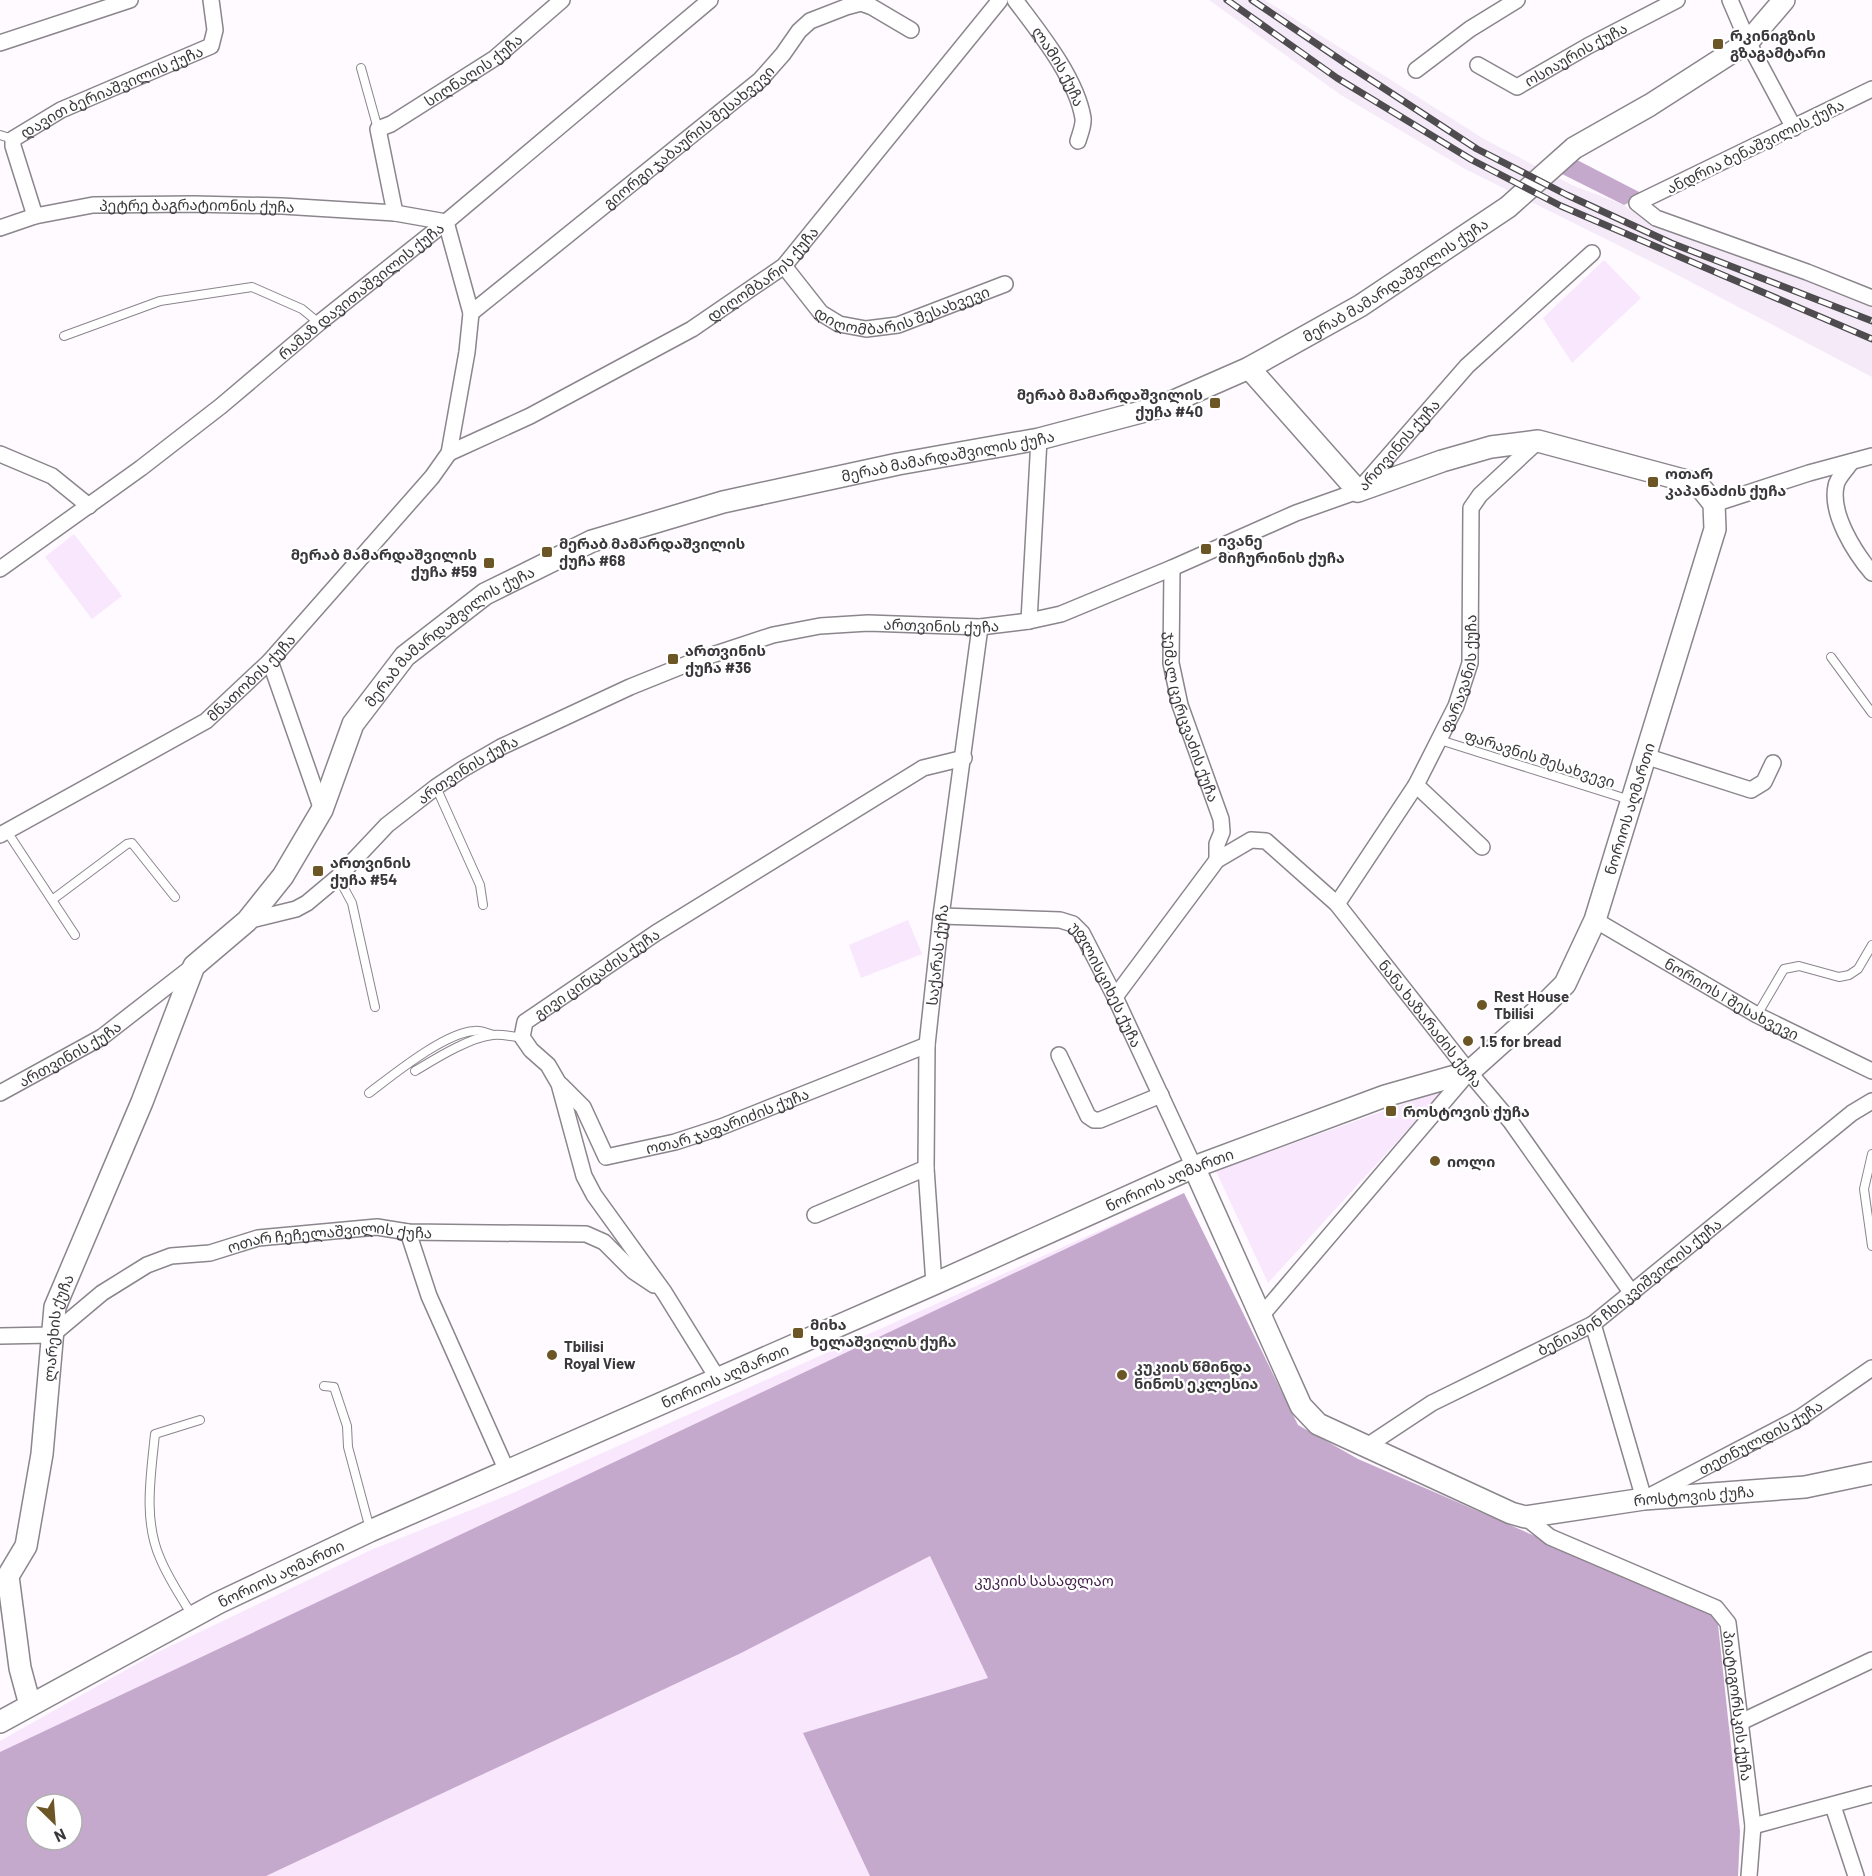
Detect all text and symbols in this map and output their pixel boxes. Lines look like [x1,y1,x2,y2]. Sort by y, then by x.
street label: ოსიაურის ქუჩა [1521,18,1630,90]
street label: ლამის ქუჩა [1028,23,1089,109]
place label: რკინიგზის გზაგამტარი [1730,26,1826,62]
street label: სიღნაღის ქუჩა [421,30,526,110]
marker: რკინიგზის გზაგამტარი [1711,37,1725,51]
street label: დავით ბერიაშვილის ქუჩა [17,42,205,142]
street label: გიორგი ჯაბაურის შესახვევი [599,62,778,213]
street label: ანდრია ბენაშვილის ქუჩა [1663,95,1847,198]
street label: პეტრე ბაგრატიონის ქუჩა [99,195,295,216]
street label: მერაბ მამარდაშვილის ქუჩა [1299,214,1491,345]
street label: რამაზ დავითაშვილის ქუჩა [274,218,447,363]
street label: დიღომბარის ქუჩა [703,223,822,326]
street label: დიღომბარის შესახვევი [811,282,992,338]
place label: მერაბ მამარდაშვილის ქუჩა #40 [1017,385,1203,421]
street label: ართვინის ქუჩა [1354,395,1443,494]
marker: მერაბ მამარდაშვილის ქუჩა #40 [1208,396,1222,410]
street label: მერაბ მამარდაშვილის ქუჩა [840,426,1056,485]
place label: ოთარ კაპანაძის ქუჩა [1665,464,1786,500]
marker: ოთარ კაპანაძის ქუჩა [1646,475,1660,489]
place label: ივანე მიჩურინის ქუჩა [1218,531,1345,567]
place label: მერაბ მამარდაშვილის ქუჩა #68 [559,534,745,570]
marker: ივანე მიჩურინის ქუჩა [1199,542,1213,556]
place label: მერაბ მამარდაშვილის ქუჩა #59 [291,545,477,581]
marker: მერაბ მამარდაშვილის ქუჩა #68 [540,545,554,559]
marker: მერაბ მამარდაშვილის ქუჩა #59 [482,556,496,570]
street label: მერაბ მამარდაშვილის ქუჩა [361,562,537,710]
street label: ფარავანის ქუჩა [1435,614,1480,736]
street label: ართვინის ქუჩა [883,615,1000,637]
street label: მნათობის ქუჩა [203,630,299,725]
street label: ჯემალ ცერცვაძის ქუჩა [1161,632,1223,804]
place label: ართვინის ქუჩა #36 [685,641,766,677]
marker: ართვინის ქუჩა #36 [666,652,680,666]
street label: ფარავნის შესახვევი [1462,725,1618,792]
street label: ართვინის ქუჩა [413,731,521,807]
street label: ნორიოს აღმართი [1600,740,1658,877]
place label: ართვინის ქუჩა #54 [330,853,411,889]
marker: ართვინის ქუჩა #54 [311,864,325,878]
street label: საქარას ქუჩა [922,903,951,1006]
street label: უფლისციხეს ქუჩა [1066,917,1146,1050]
street label: გივი ცინცაძის ქუჩა [530,924,663,1023]
street label: ნორიოს I შესახვევი [1661,954,1802,1043]
street label: ნანა ხაზარაძის ქუჩა [1375,956,1487,1091]
place label: Rest House Tbilisi [1494,987,1569,1022]
marker: Rest House Tbilisi [1475,998,1489,1012]
street label: ართვინის ქუჩა [15,1017,124,1090]
place label: 1.5 for bread [1480,1032,1561,1050]
marker: 1.5 for bread [1461,1034,1475,1048]
street label: ოთარ ჯაფარიძის ქუჩა [644,1084,811,1157]
place label: როსტოვის ქუჩა [1403,1102,1530,1121]
marker: როსტოვის ქუჩა [1384,1104,1398,1118]
street label: ნორიოს აღმართი [1103,1144,1236,1215]
place label: იოლი [1447,1152,1495,1171]
marker: იოლი [1428,1154,1442,1168]
street label: ბენიამინ ჩხიკვიშვილის ქუჩა [1534,1214,1725,1359]
street label: ოთარ ჩეჩელაშვილის ქუჩა [225,1218,432,1256]
street label: ლარეხის ქუჩა [39,1271,77,1383]
place label: მიხა ხელაშვილის ქუჩა [810,1315,957,1351]
marker: მიხა ხელაშვილის ქუჩა [791,1326,805,1340]
place label: Tbilisi Royal View [564,1337,636,1372]
street label: ნორიოს აღმართი [658,1340,791,1411]
marker: Tbilisi Royal View [545,1348,559,1362]
place label: კუკიის წმინდა ნინოს ეკლესია [1134,1357,1259,1393]
marker: კუკიის წმინდა ნინოს ეკლესია [1115,1368,1129,1382]
street label: თეთნულდის ქუჩა [1695,1396,1826,1478]
street label: როსტოვის ქუჩა [1632,1482,1755,1509]
street label: ნორიოს აღმართი [215,1536,347,1611]
park label: კუკიის სასაფლაო [974,1571,1114,1590]
street label: პიატიგორსკის ქუჩა [1720,1629,1756,1782]
north arrow [24,1792,84,1852]
text: N [52,1825,69,1847]

